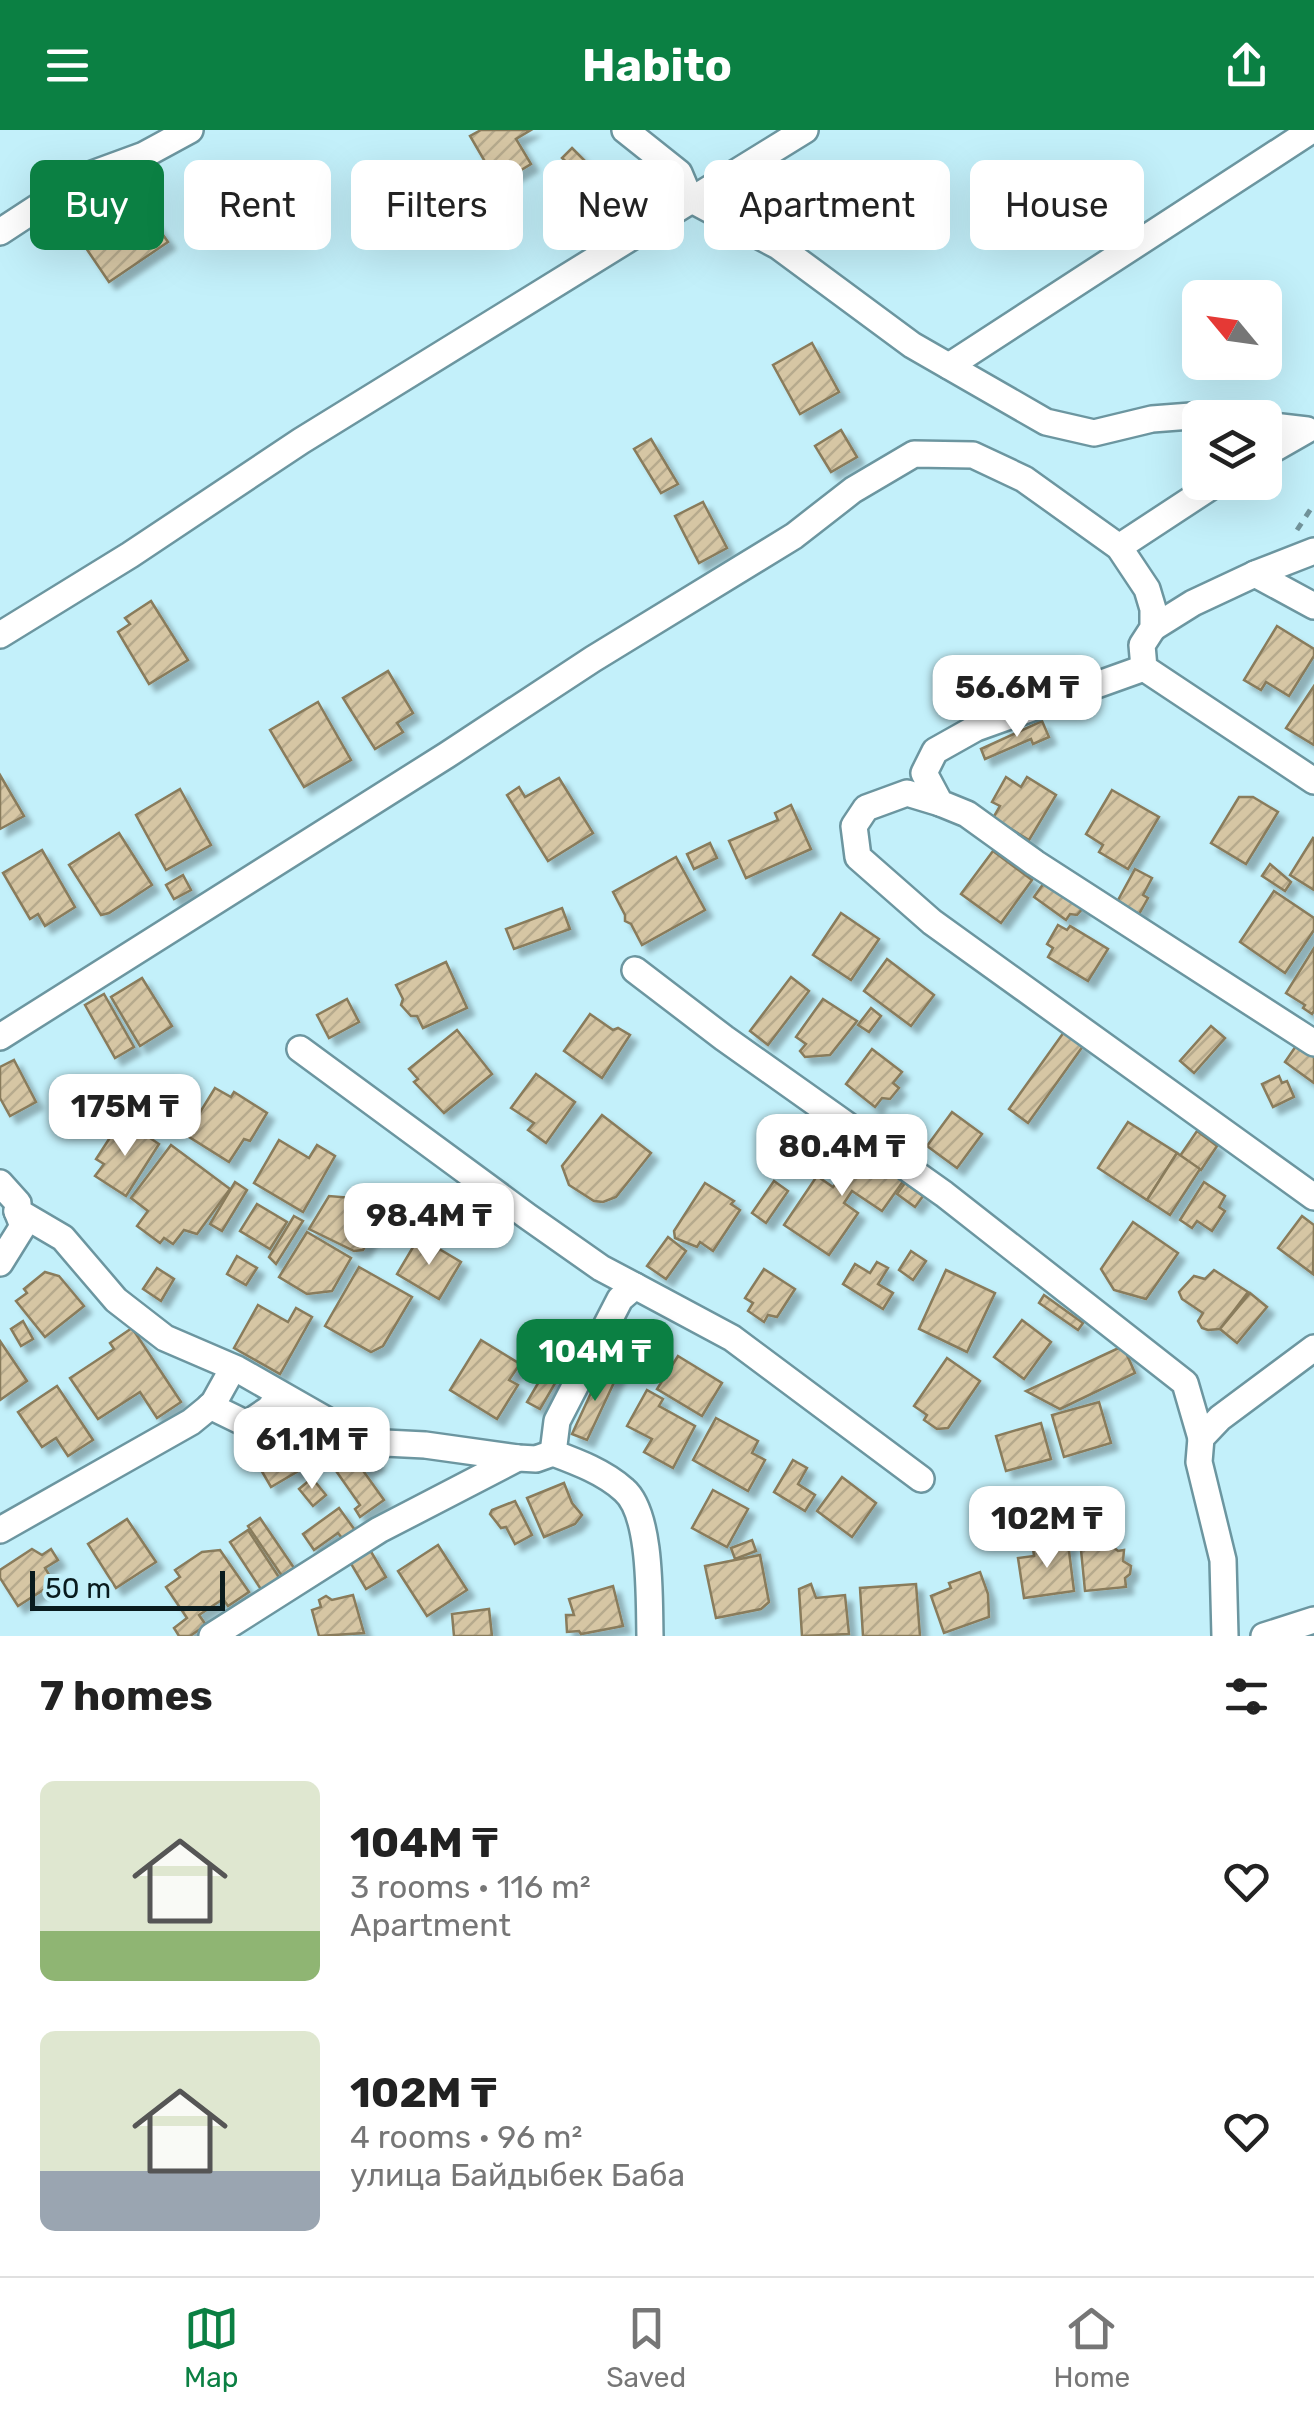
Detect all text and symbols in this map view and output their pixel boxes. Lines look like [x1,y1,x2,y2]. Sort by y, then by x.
icon: menu [40,38,95,93]
icon: share [1219,38,1274,93]
text: Habito [582,39,732,92]
chip: Buy [30,160,164,250]
chip: Rent [184,160,331,250]
chip: Filters [351,160,523,250]
chip: New [543,160,684,250]
chip: Apartment [704,160,950,250]
chip: House [970,160,1144,250]
north arrow [1182,280,1282,380]
map controls [1182,280,1282,500]
button: layers [1182,400,1282,500]
pin: 56.6M ₸ [925,655,1109,740]
text: 56.6M ₸ [955,668,1079,706]
pin: 175M ₸ [44,1074,206,1159]
text: 175M ₸ [71,1087,179,1125]
pin: 80.4M ₸ [750,1114,934,1199]
text: 80.4M ₸ [778,1127,906,1165]
pin: 98.4M ₸ [337,1183,521,1268]
text: 98.4M ₸ [366,1196,492,1234]
pin: 104M ₸ [514,1319,676,1404]
text: 104M ₸ [539,1332,652,1370]
pin: 61.1M ₸ [220,1407,404,1492]
text: 61.1M ₸ [256,1420,368,1458]
pin: 102M ₸ [966,1486,1128,1571]
text: 102M ₸ [991,1499,1103,1537]
scale bar [30,1566,225,1610]
text: 50 m [45,1572,111,1605]
icon: filters [1219,1669,1274,1724]
text: 7 homes [40,1671,213,1721]
text: 104M ₸ [350,1818,498,1868]
icon: home [120,1821,240,1941]
icon: heart [1219,1854,1274,1909]
text: 3 rooms · 116 m² [350,1868,591,1906]
text: Apartment [350,1906,511,1944]
text: 102M ₸ [350,2068,497,2118]
icon: home [120,2071,240,2191]
icon: heart [1219,2104,1274,2159]
text: 4 rooms · 96 m² [350,2118,582,2156]
text: улица Байдыбек Баба [350,2156,685,2194]
tab: Map [184,2301,239,2394]
tab: Saved [606,2301,686,2394]
tab: Home [1054,2301,1130,2394]

